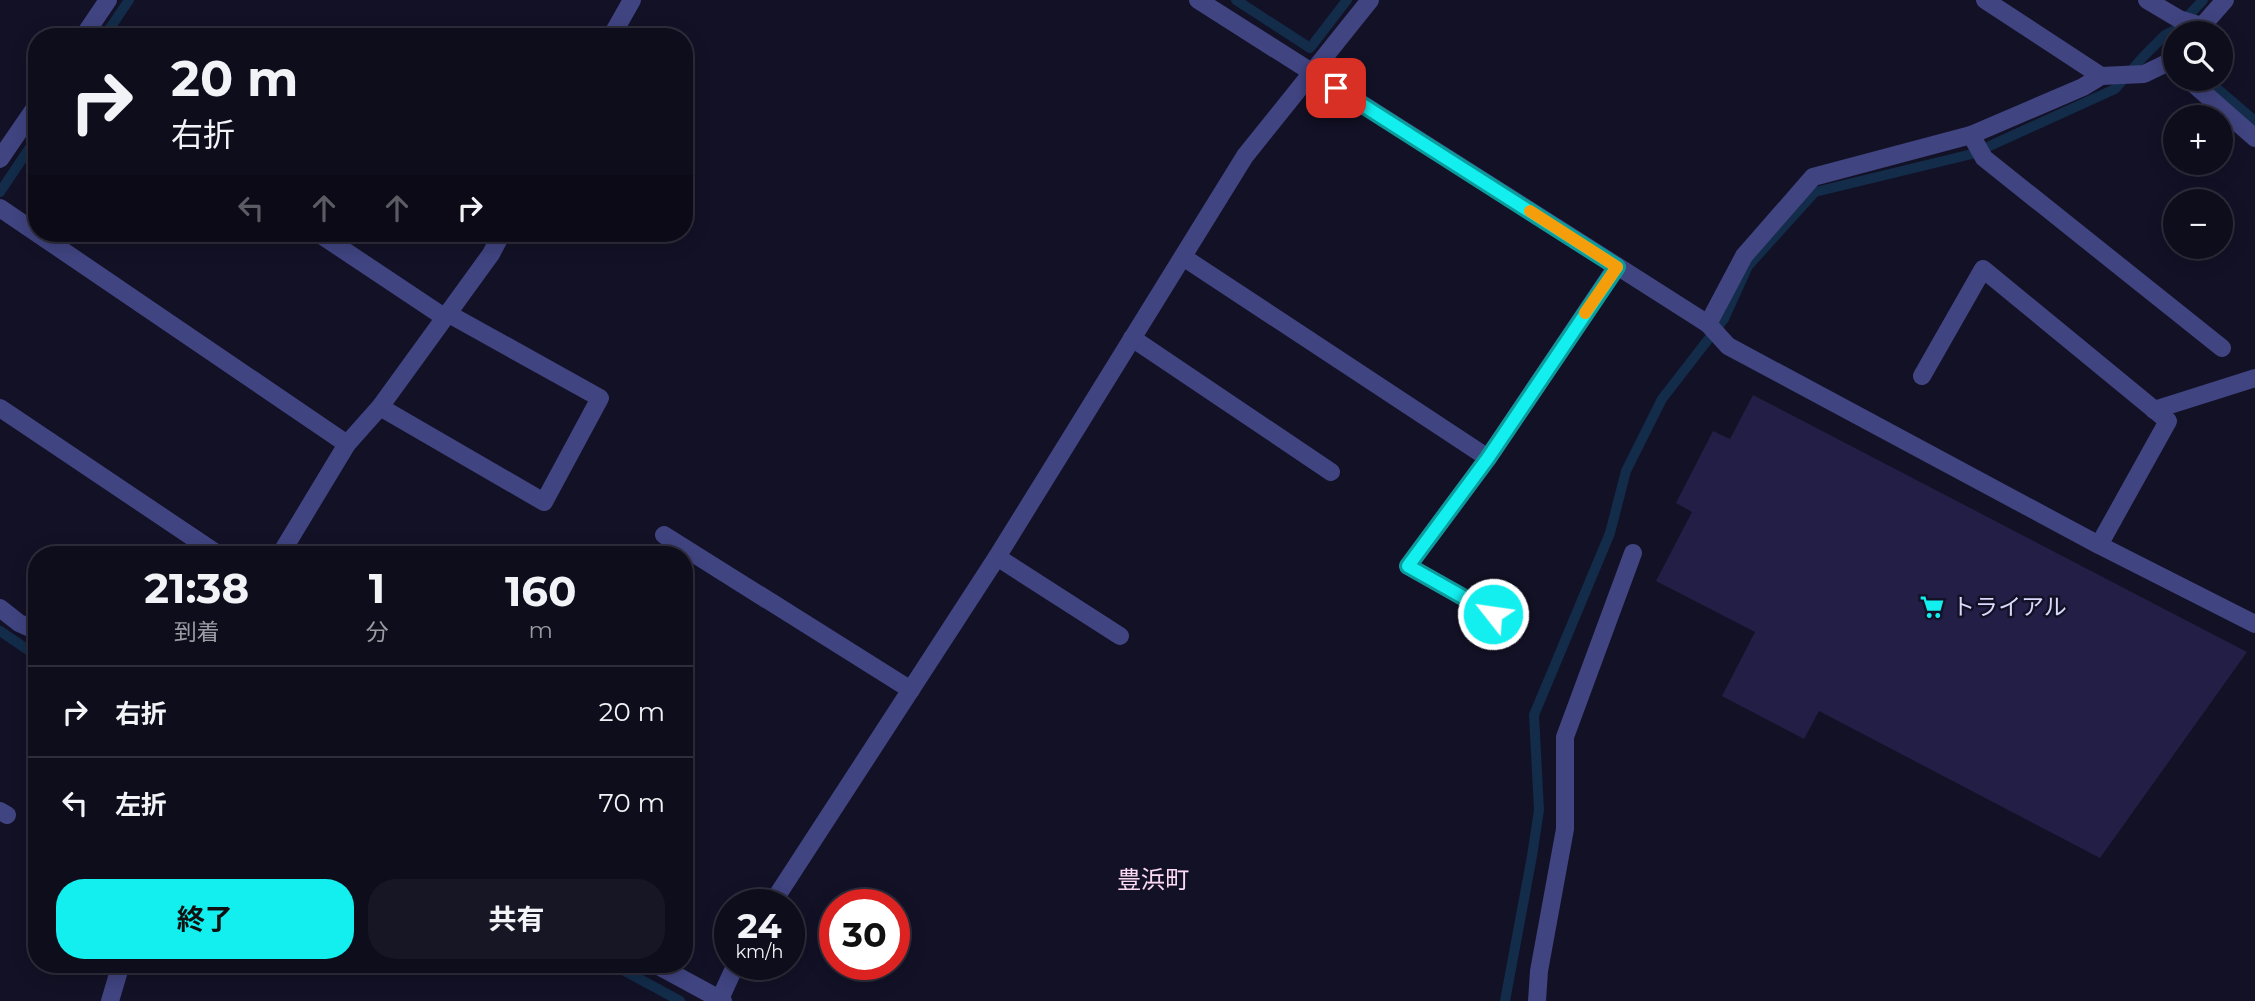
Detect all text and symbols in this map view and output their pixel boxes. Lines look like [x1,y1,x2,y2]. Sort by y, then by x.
map controls [2163,21,2233,259]
button: search [2163,21,2233,91]
text: 20 m [171,49,298,108]
icon: right [56,56,147,147]
pin [1306,58,1366,118]
icon: arrive [1317,69,1355,107]
button: + [2163,105,2233,175]
text: 右折 [171,115,235,154]
icon: left [232,189,270,227]
icon: ahead [305,189,343,227]
icon: ahead [378,189,416,227]
icon: right [451,189,489,227]
button: − [2163,189,2233,259]
text: 21:38 [144,562,249,614]
text: 1 [369,562,385,614]
text: 160 [505,565,577,617]
position arrow [1456,577,1530,651]
supermarket icon: トライアル [1918,593,1946,621]
place label: トライアル [1952,593,2067,621]
text: m [529,616,553,644]
text: 到着 [174,618,220,646]
text: 分 [366,618,389,646]
icon: right [56,693,94,731]
text: 20 m [599,696,665,728]
text: 右折 [115,698,167,730]
icon: left [56,784,94,822]
text: 70 m [599,787,665,819]
text: 左折 [115,789,167,821]
district label: 豊浜町 [1117,865,1189,894]
button: 終了 [56,879,354,959]
button: 共有 [368,879,665,959]
speed limit sign: 30 [819,889,910,980]
text: 24 [737,904,782,947]
text: km/h [735,941,784,963]

